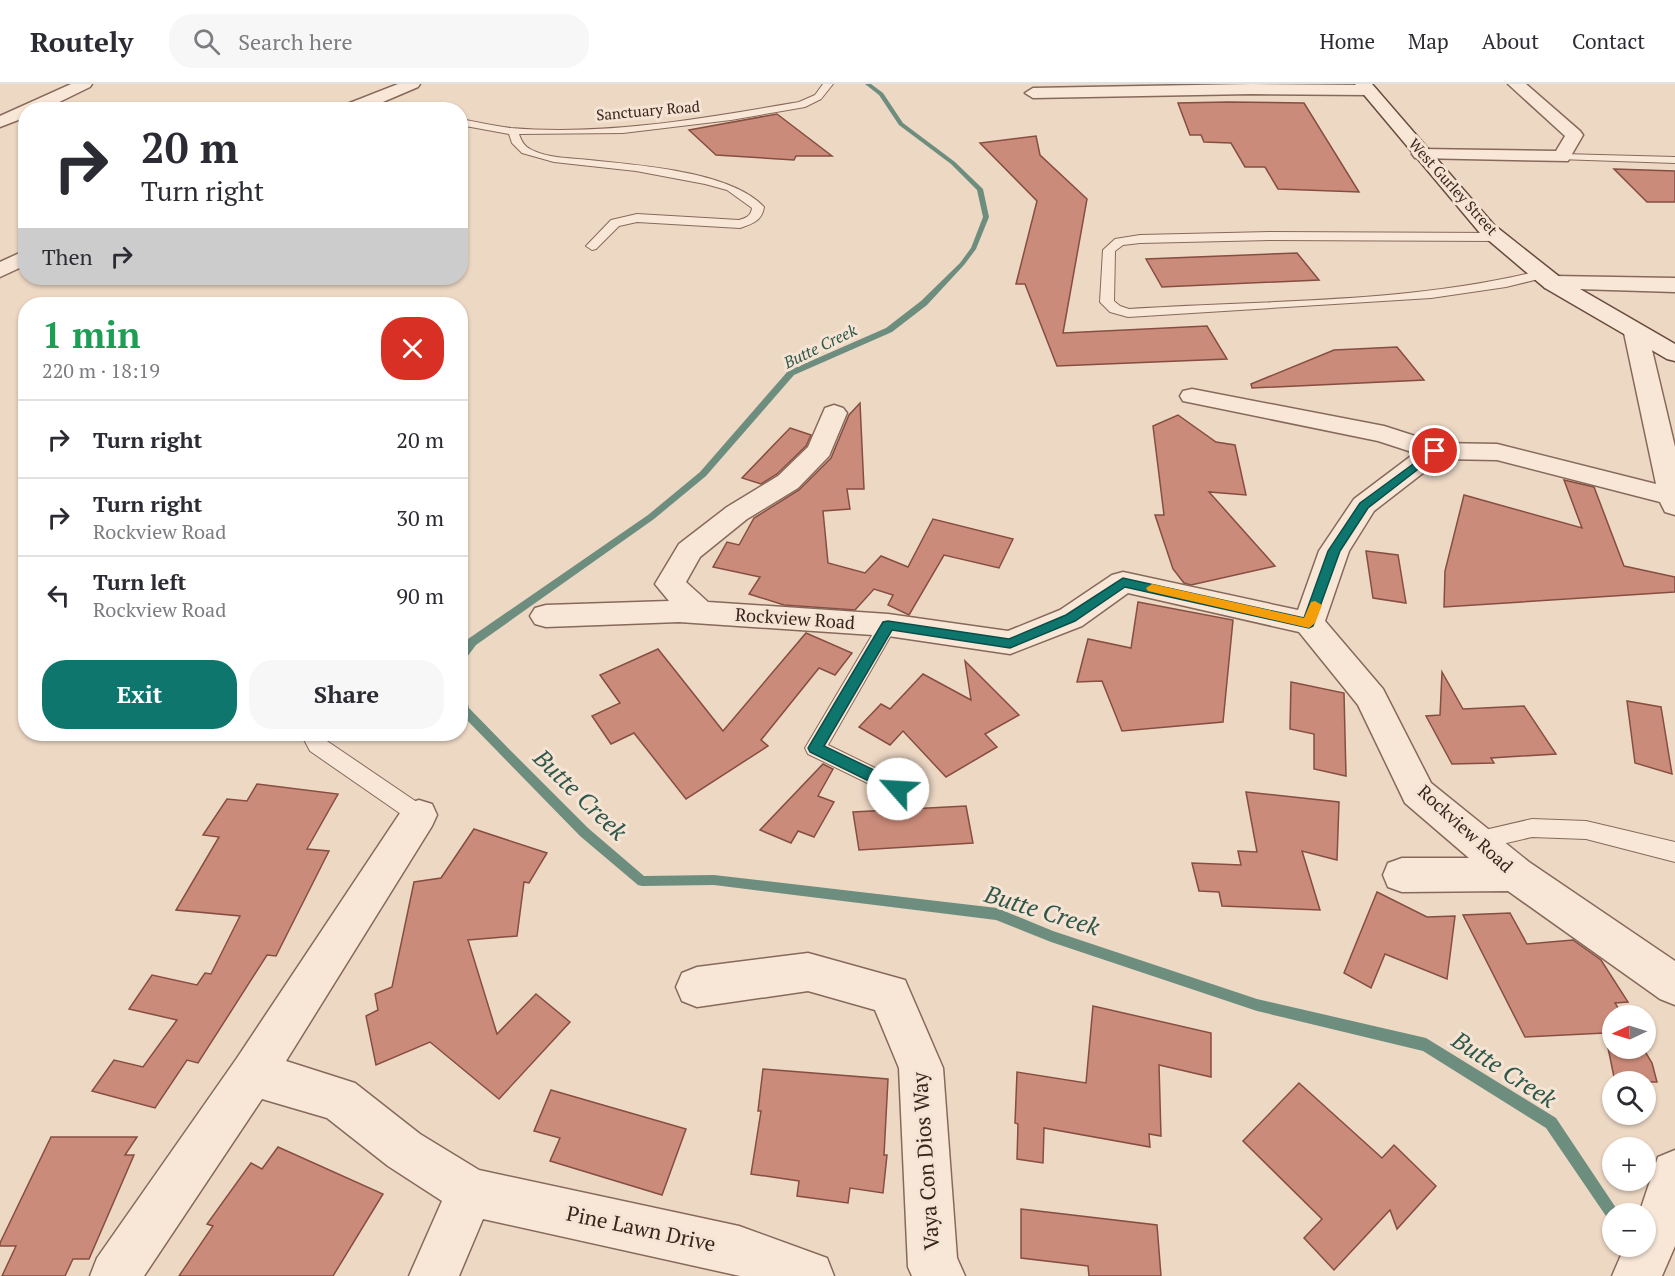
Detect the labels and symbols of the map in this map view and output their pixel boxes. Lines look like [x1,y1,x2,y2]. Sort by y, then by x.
street label: Sanctuary Road [595,96,701,124]
street label: West Gurley Street [1405,134,1503,239]
water label: Butte Creek [779,319,861,374]
pin [1409,425,1460,476]
street label: Rockview Road [734,602,856,634]
water label: Butte Creek [526,741,635,847]
position arrow [866,757,930,821]
street label: Rockview Road [1413,779,1518,877]
water label: Butte Creek [980,877,1104,943]
north arrow [1602,1005,1656,1059]
water label: Butte Creek [1445,1023,1563,1115]
street label: Vaya Con Dios Way [905,1071,945,1251]
street label: Pine Lawn Drive [564,1199,718,1258]

